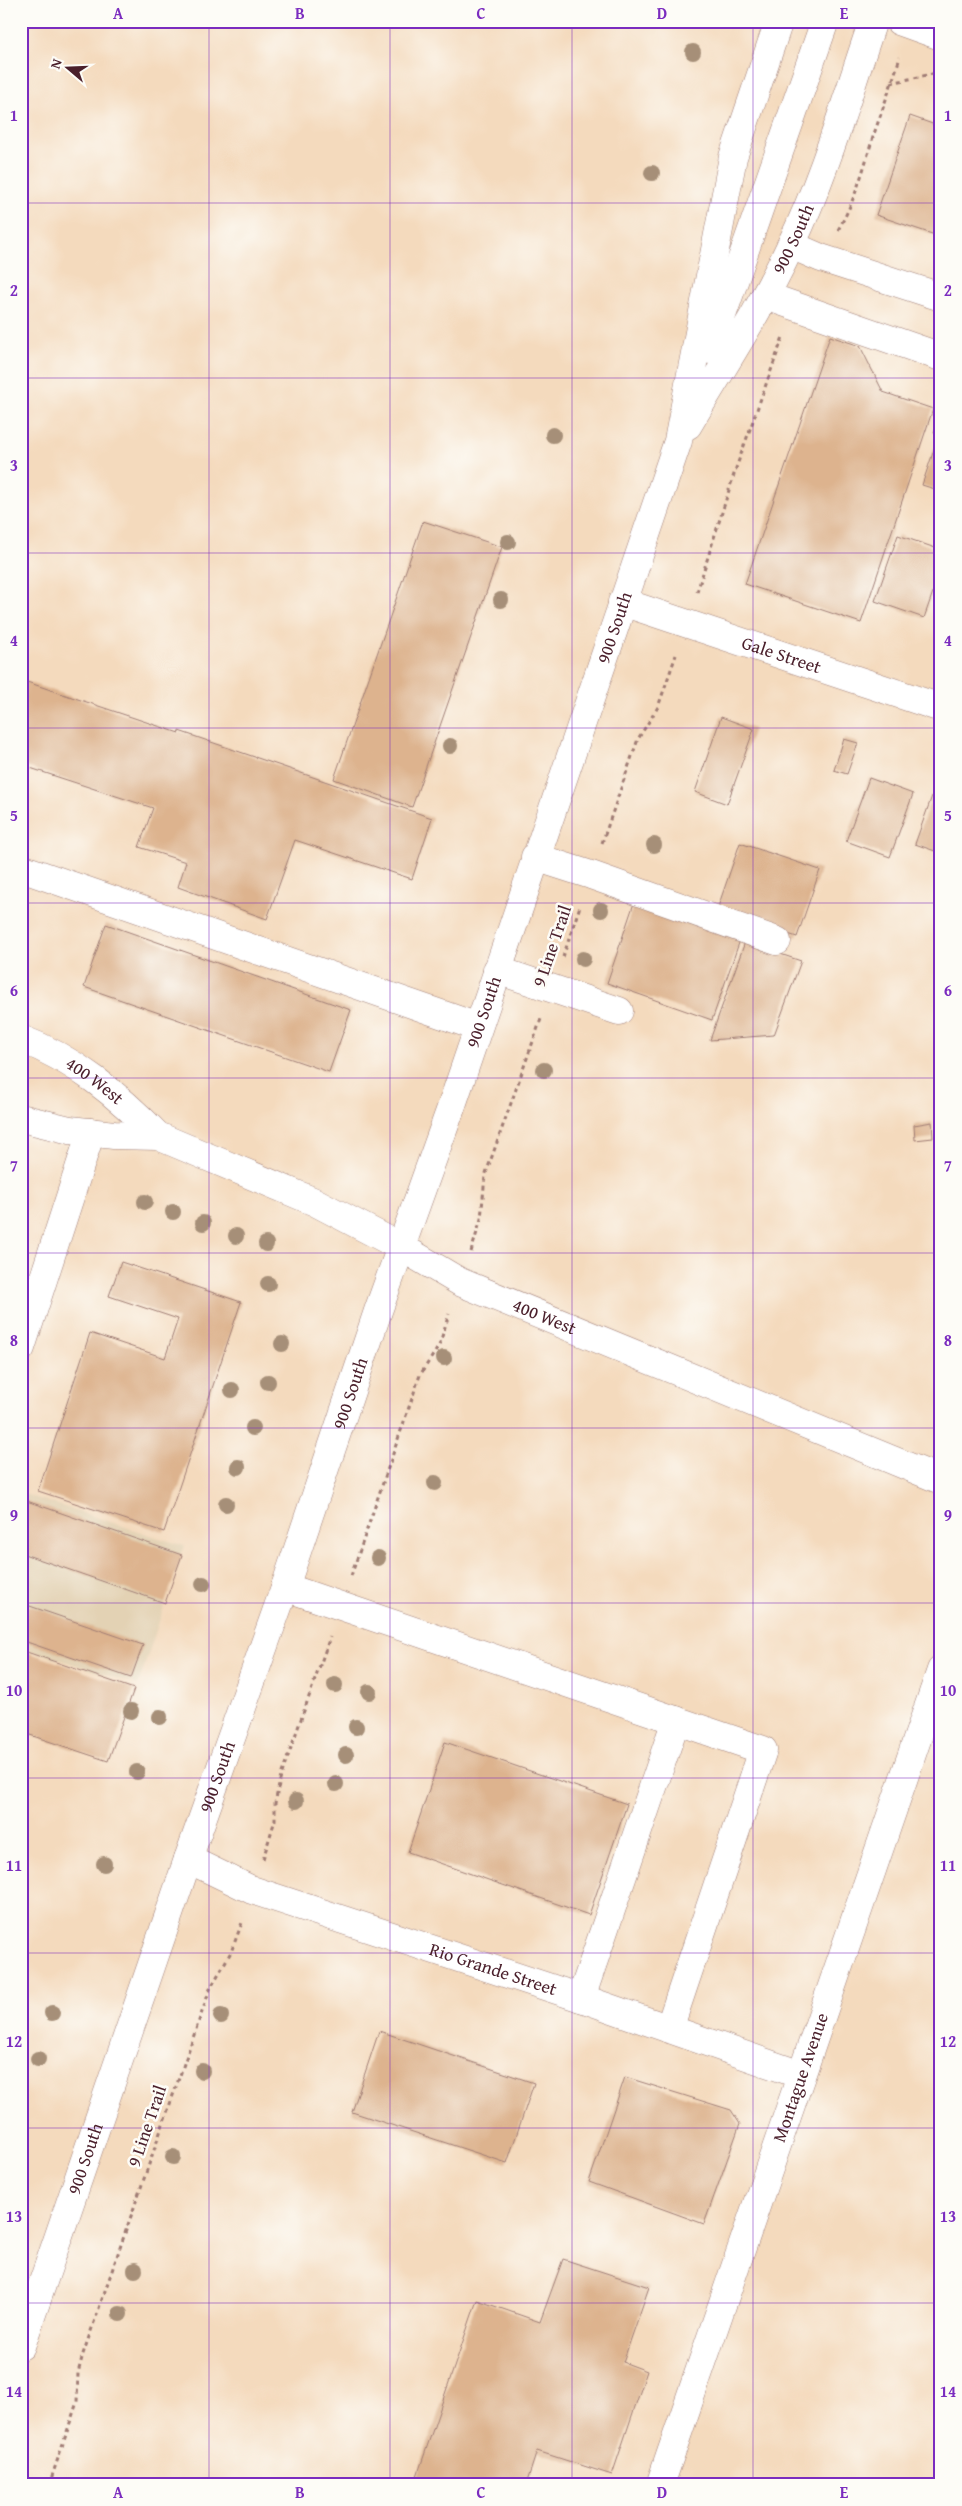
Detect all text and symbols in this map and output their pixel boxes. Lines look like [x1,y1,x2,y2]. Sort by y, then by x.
text: A [113,1,124,25]
text: B [295,1,305,25]
text: C [476,1,486,25]
text: D [657,1,667,25]
text: E [840,1,849,25]
north arrow [42,42,92,92]
text: N [45,55,67,71]
text: 1 [10,103,18,127]
text: 1 [944,103,952,127]
street label: 900 South [765,200,821,278]
text: 2 [10,278,18,302]
text: 2 [944,278,952,302]
text: 3 [10,453,18,477]
text: 3 [944,453,952,477]
street label: 900 South [589,588,639,667]
text: 4 [10,628,18,652]
text: 4 [944,628,952,652]
street label: Gale Street [738,629,825,680]
text: 5 [10,803,18,827]
text: 5 [944,803,952,827]
street label: 9 Line Trail [525,901,578,990]
street label: 900 South [458,972,508,1051]
text: 6 [10,978,18,1002]
text: 6 [944,978,952,1002]
street label: 400 West [61,1050,131,1111]
text: 7 [10,1153,18,1177]
text: 7 [944,1153,952,1177]
street label: 400 West [509,1291,581,1342]
text: 8 [10,1328,18,1352]
text: 8 [944,1328,952,1352]
street label: 900 South [325,1354,374,1433]
text: 9 [10,1503,18,1527]
text: 9 [944,1503,952,1527]
text: 10 [6,1678,22,1702]
text: 10 [940,1678,956,1702]
street label: 900 South [192,1737,242,1816]
text: 11 [6,1853,22,1877]
text: 11 [940,1853,956,1877]
street label: Rio Grande Street [426,1935,561,2002]
street label: Montague Avenue [765,2009,835,2146]
text: 12 [6,2029,22,2053]
text: 12 [940,2029,956,2053]
street label: 9 Line Trail [120,2081,173,2170]
street label: 900 South [60,2119,110,2198]
text: 13 [6,2204,22,2228]
text: 13 [940,2204,956,2228]
text: 14 [6,2379,22,2403]
text: 14 [940,2379,956,2403]
text: A [113,2480,124,2504]
text: B [295,2480,305,2504]
text: C [476,2480,486,2504]
text: D [657,2480,667,2504]
text: E [840,2480,849,2504]

